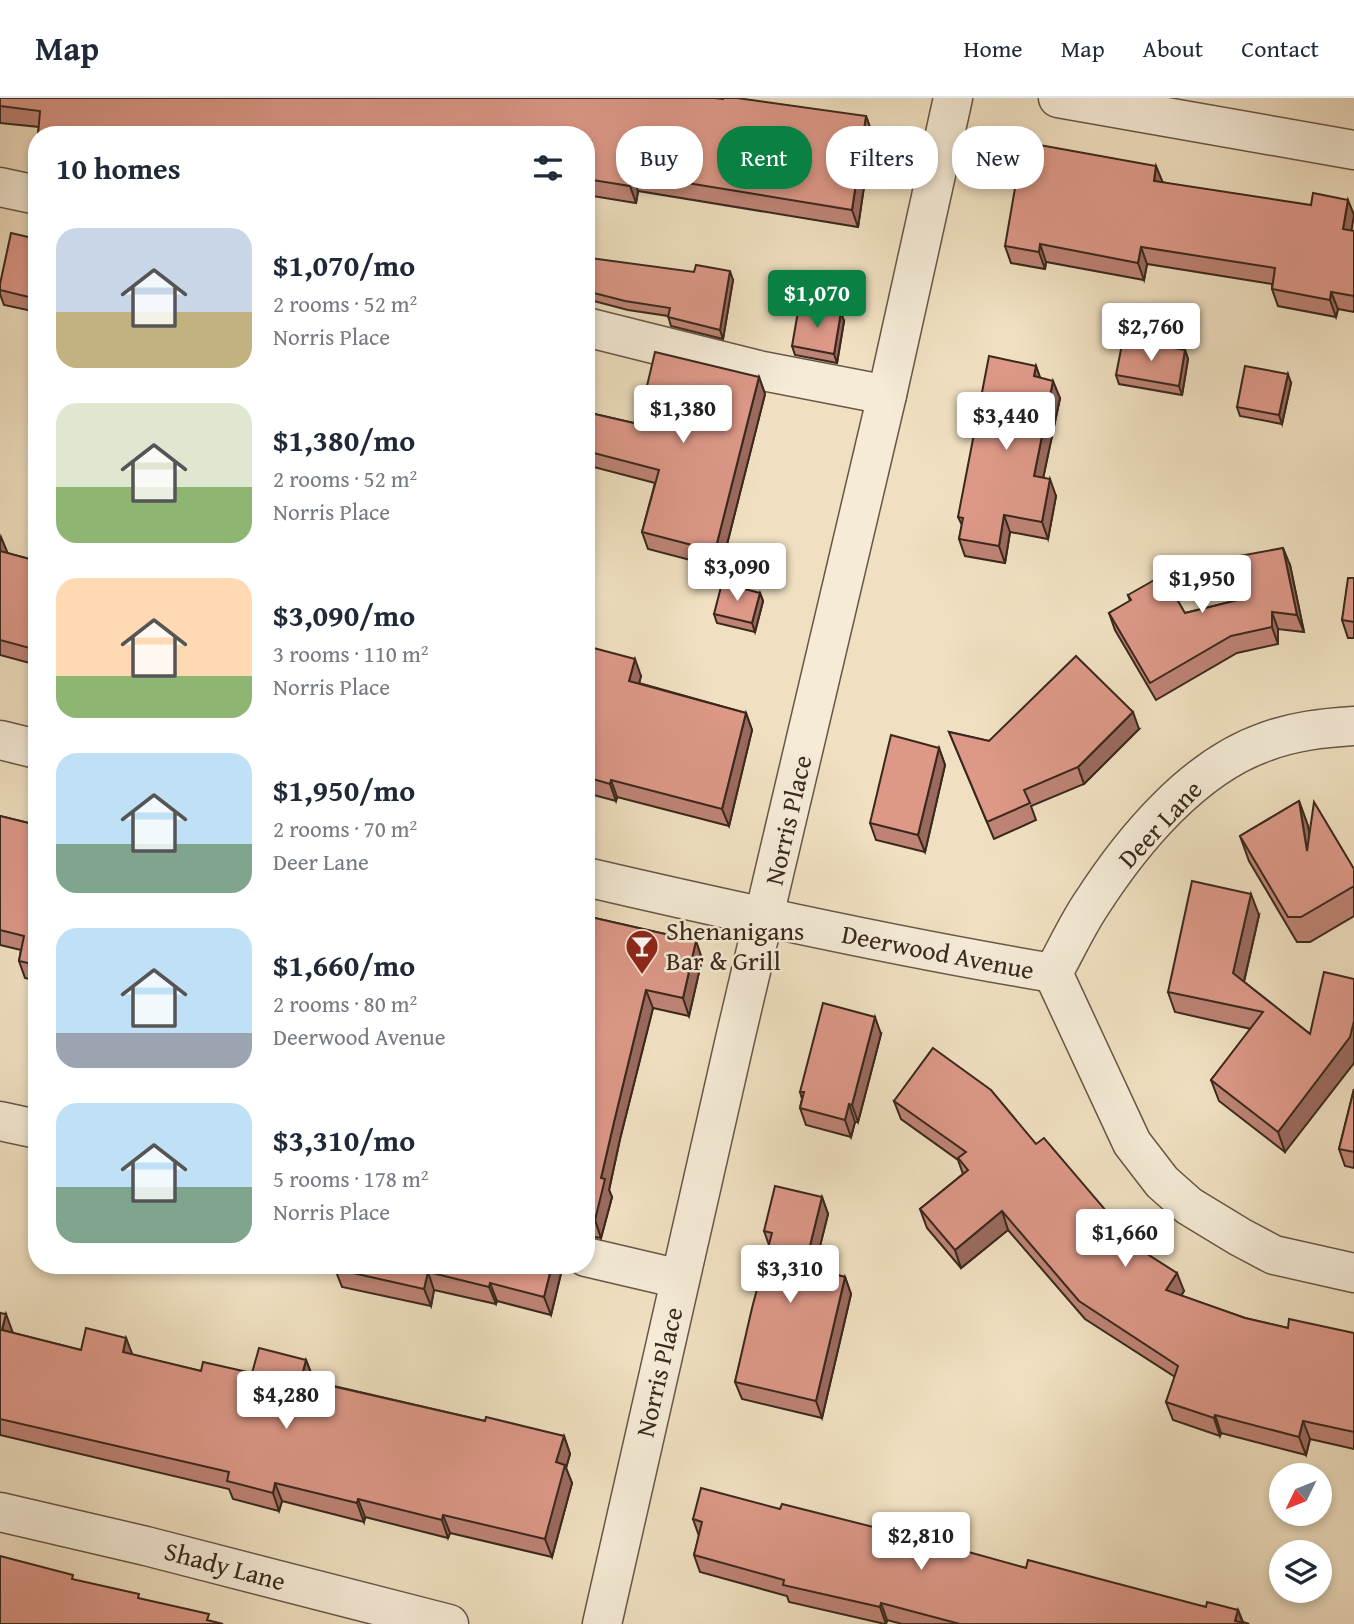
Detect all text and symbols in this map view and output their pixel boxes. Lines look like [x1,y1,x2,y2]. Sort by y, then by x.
text: Map [35,24,99,72]
text: Home [964,31,1023,66]
text: Map [1061,31,1105,66]
text: About [1143,31,1203,66]
text: Contact [1241,31,1319,66]
chip: Buy [616,126,703,189]
chip: Rent [717,126,812,189]
chip: Filters [826,126,938,189]
chip: New [952,126,1044,189]
text: 10 homes [56,146,181,190]
icon: filters [529,149,567,187]
text: $1,070/mo [273,243,415,287]
icon: home [112,256,196,340]
pin: $1,070 [760,271,874,330]
text: $1,070 [784,276,850,309]
text: 2 rooms · 52 m² [273,287,417,320]
pin: $2,760 [1094,303,1208,363]
text: $2,760 [1118,309,1184,342]
text: Norris Place [273,320,390,353]
pin: $1,380 [626,386,740,445]
text: $1,380 [650,391,716,424]
pin: $3,440 [949,392,1063,452]
text: $3,440 [973,398,1039,431]
text: $1,380/mo [273,418,415,462]
icon: home [112,431,196,515]
text: 2 rooms · 52 m² [273,462,417,495]
text: Norris Place [273,495,390,528]
pin: $3,090 [680,544,794,603]
text: $3,090 [704,549,770,582]
pin: $1,950 [1145,556,1259,615]
text: $1,950 [1169,561,1235,594]
text: $3,090/mo [273,593,415,637]
icon: home [112,606,196,690]
text: 3 rooms · 110 m² [273,637,428,670]
text: Norris Place [273,670,390,703]
street label: Norris Place [754,751,821,889]
text: $1,950/mo [273,768,415,812]
street label: Deer Lane [1108,771,1211,877]
icon: home [112,781,196,865]
text: 2 rooms · 70 m² [273,812,417,845]
text: Deer Lane [273,845,369,878]
place label: Shenanigans Bar & Grill [666,911,804,980]
street label: Deerwood Avenue [839,914,1038,989]
bar icon: Shenanigans Bar & Grill [623,927,661,976]
text: $1,660/mo [273,943,415,987]
icon: home [112,956,196,1040]
text: 2 rooms · 80 m² [273,987,417,1020]
text: Deerwood Avenue [273,1020,446,1053]
text: $3,310/mo [273,1118,415,1162]
icon: home [112,1131,196,1215]
text: 5 rooms · 178 m² [273,1162,428,1195]
text: Norris Place [273,1195,390,1228]
pin: $1,660 [1068,1210,1182,1269]
text: $1,660 [1092,1215,1158,1248]
pin: $3,310 [733,1246,847,1305]
text: $3,310 [757,1251,823,1284]
street label: Norris Place [625,1303,692,1441]
pin: $4,280 [229,1372,343,1431]
text: $4,280 [253,1377,319,1410]
north arrow [1269,1463,1332,1526]
map controls [1269,1463,1332,1603]
pin: $2,810 [864,1512,978,1572]
text: $2,810 [888,1518,954,1551]
street label: Shady Lane [160,1531,290,1600]
button: layers [1269,1540,1332,1603]

